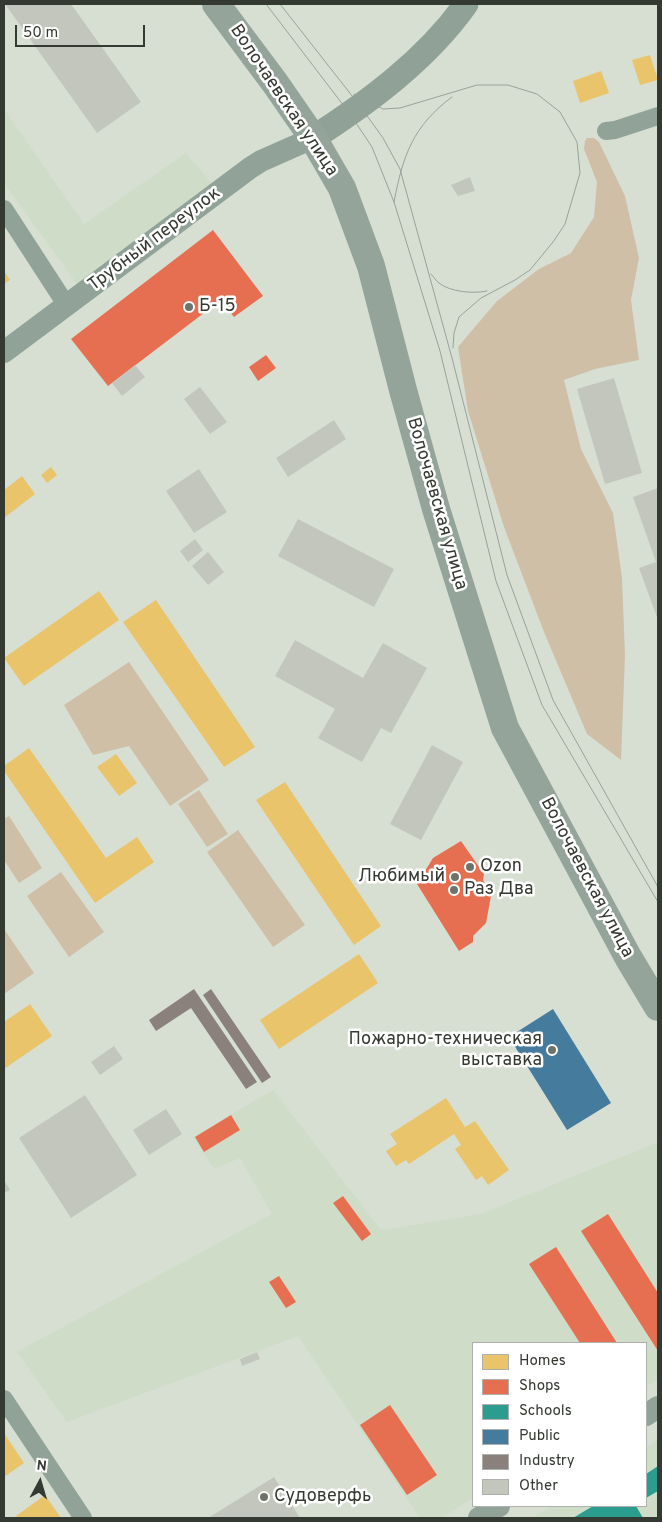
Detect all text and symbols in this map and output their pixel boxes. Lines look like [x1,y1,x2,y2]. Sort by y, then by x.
scale bar [18,15,148,47]
street label: Волочаевская улица [224,21,342,181]
text: 50 m [23,24,58,43]
street label: Трубный переулок [85,183,225,297]
place label: Б-15 [199,296,236,318]
marker: Б-15 [183,301,195,313]
street label: Волочаевская улица [401,415,471,593]
street label: Волочаевская улица [535,794,637,962]
place label: Ozon [480,856,522,878]
marker: Ozon [464,861,476,873]
place label: Любимый [358,866,445,888]
marker: Любимый [449,871,461,883]
place label: Раз Два [464,879,533,901]
marker: Раз Два [448,884,460,896]
place label: Пожарно-техническая выставка [349,1029,542,1072]
marker: Пожарно-техническая выставка [546,1044,558,1056]
legend [472,1342,647,1507]
text: Homes [519,1352,566,1371]
text: Shops [519,1377,560,1396]
text: Schools [519,1402,572,1421]
text: Public [519,1427,560,1446]
text: Industry [519,1452,575,1471]
north arrow [15,1457,65,1507]
text: N [36,1458,48,1476]
text: Other [519,1477,558,1496]
place label: Судоверфь [274,1486,371,1508]
marker: Судоверфь [258,1491,270,1503]

